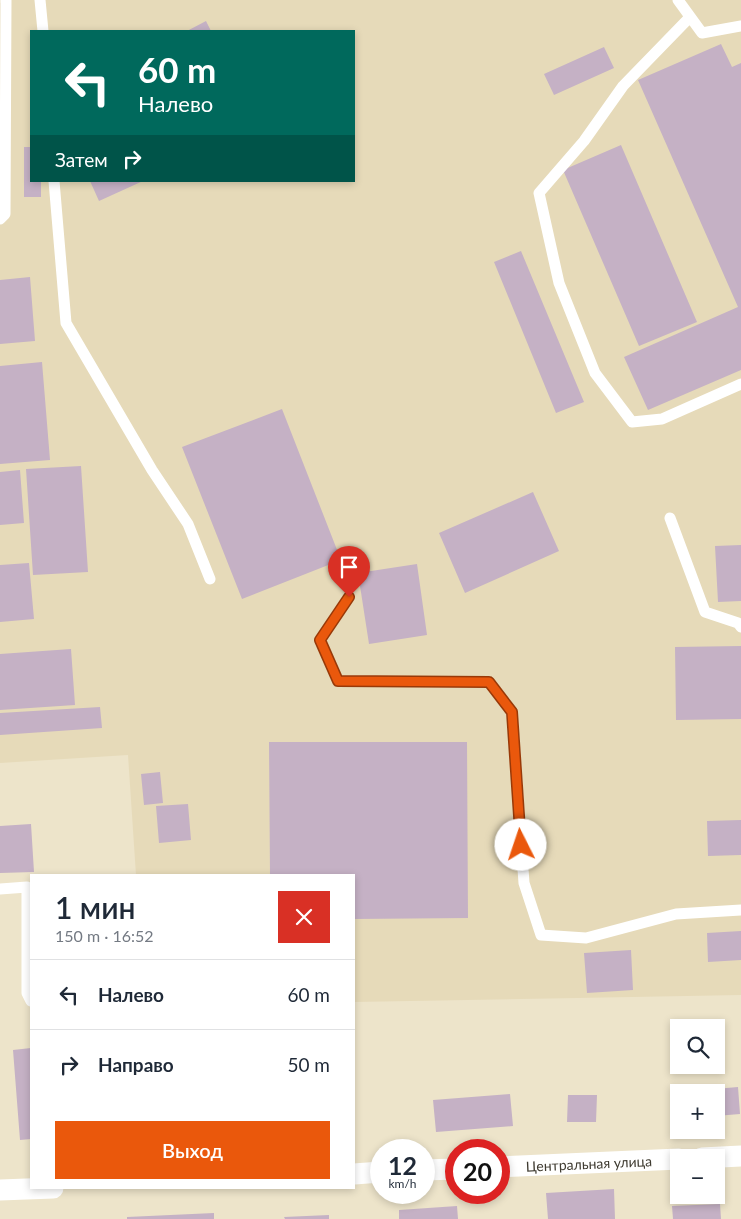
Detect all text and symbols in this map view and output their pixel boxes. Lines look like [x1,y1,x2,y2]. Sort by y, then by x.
text: 60 m [138,48,216,90]
icon: left [55,50,120,115]
text: Налево [138,90,213,117]
icon: right [118,145,146,173]
text: Затем [55,148,108,171]
pin [328,546,370,597]
icon: arrive [335,553,363,581]
position arrow [494,818,546,870]
text: 1 мин [55,889,136,925]
button: close [278,891,330,943]
text: 150 m · 16:52 [55,926,154,945]
icon: left [55,981,83,1009]
text: Налево [98,983,164,1006]
text: 60 m [287,983,330,1006]
map controls [670,1019,725,1204]
button: search [670,1019,725,1074]
icon: right [55,1051,83,1079]
text: Направо [98,1053,174,1076]
text: 50 m [287,1053,330,1076]
button: + [670,1084,725,1139]
button: Выход [55,1121,330,1179]
speed limit sign: 20 [445,1139,510,1204]
button: − [670,1149,725,1204]
text: 12 [388,1150,417,1180]
street label: Центральная улица [525,1152,652,1174]
text: km/h [388,1176,417,1191]

